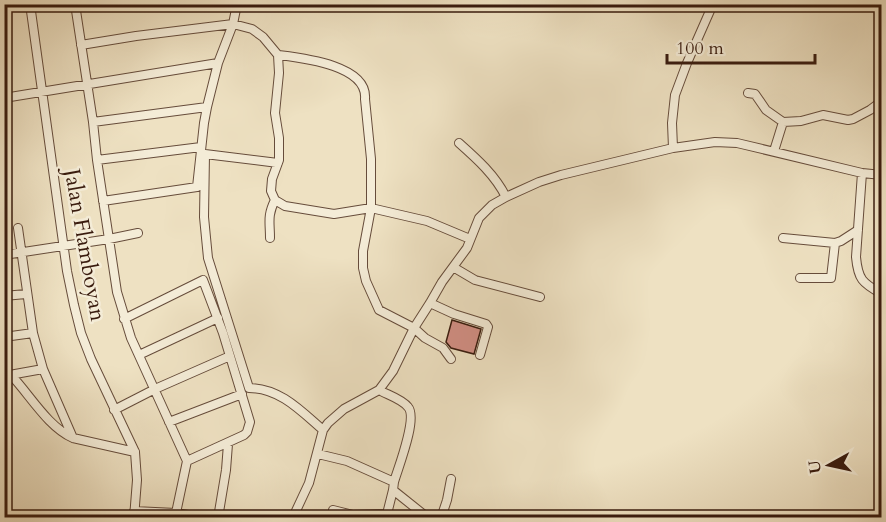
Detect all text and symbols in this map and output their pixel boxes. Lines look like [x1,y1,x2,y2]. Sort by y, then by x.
scale bar [667,27,816,65]
text: 100 m [676,36,724,61]
street label: Jalan Flamboyan [56,164,113,324]
north arrow [799,435,859,495]
text: U [803,459,827,475]

